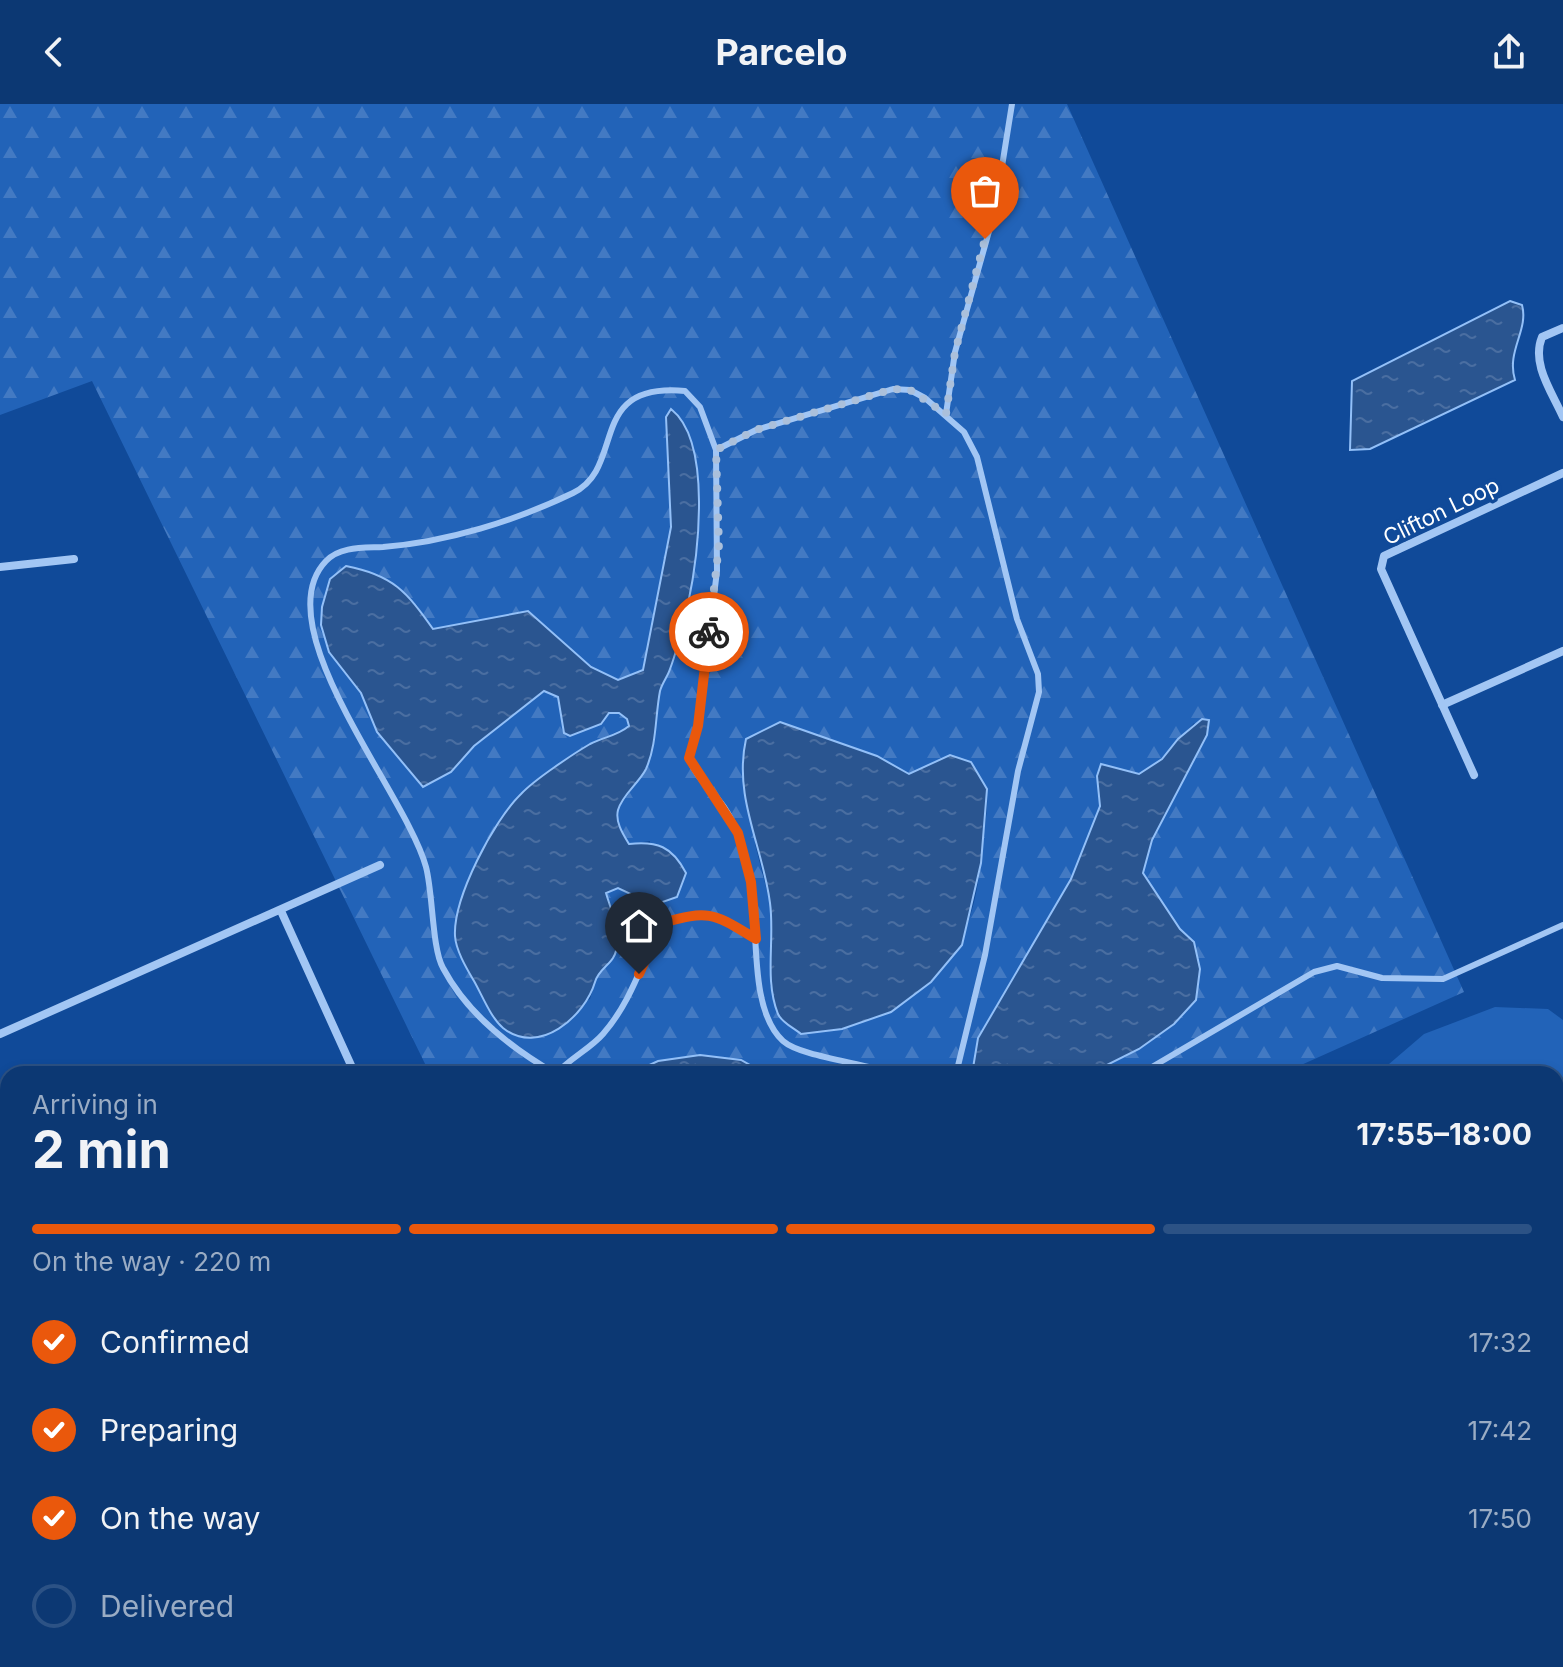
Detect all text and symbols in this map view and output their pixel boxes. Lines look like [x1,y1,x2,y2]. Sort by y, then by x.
icon: back [32,30,76,74]
text: Parcelo [715,30,848,74]
icon: share [1487,30,1531,74]
pin [951,157,1019,239]
icon: bag [963,169,1007,213]
street label: Clifton Loop [1379,472,1503,550]
courier [669,592,749,672]
icon: bike [687,610,731,654]
pin [605,892,673,974]
icon: home [617,904,661,948]
text: Arriving in [32,1089,158,1120]
text: 17:55–18:00 [1356,1116,1532,1152]
text: 2 min [32,1118,171,1181]
text: On the way · 220 m [32,1246,271,1277]
icon: check [32,1320,76,1364]
text: Confirmed [100,1324,250,1360]
text: 17:32 [1468,1327,1532,1358]
icon: check [32,1408,76,1452]
text: Preparing [100,1412,238,1448]
text: 17:42 [1467,1415,1532,1446]
icon: check [32,1496,76,1540]
text: On the way [100,1500,260,1536]
text: 17:50 [1468,1503,1532,1534]
text: Delivered [100,1588,234,1624]

